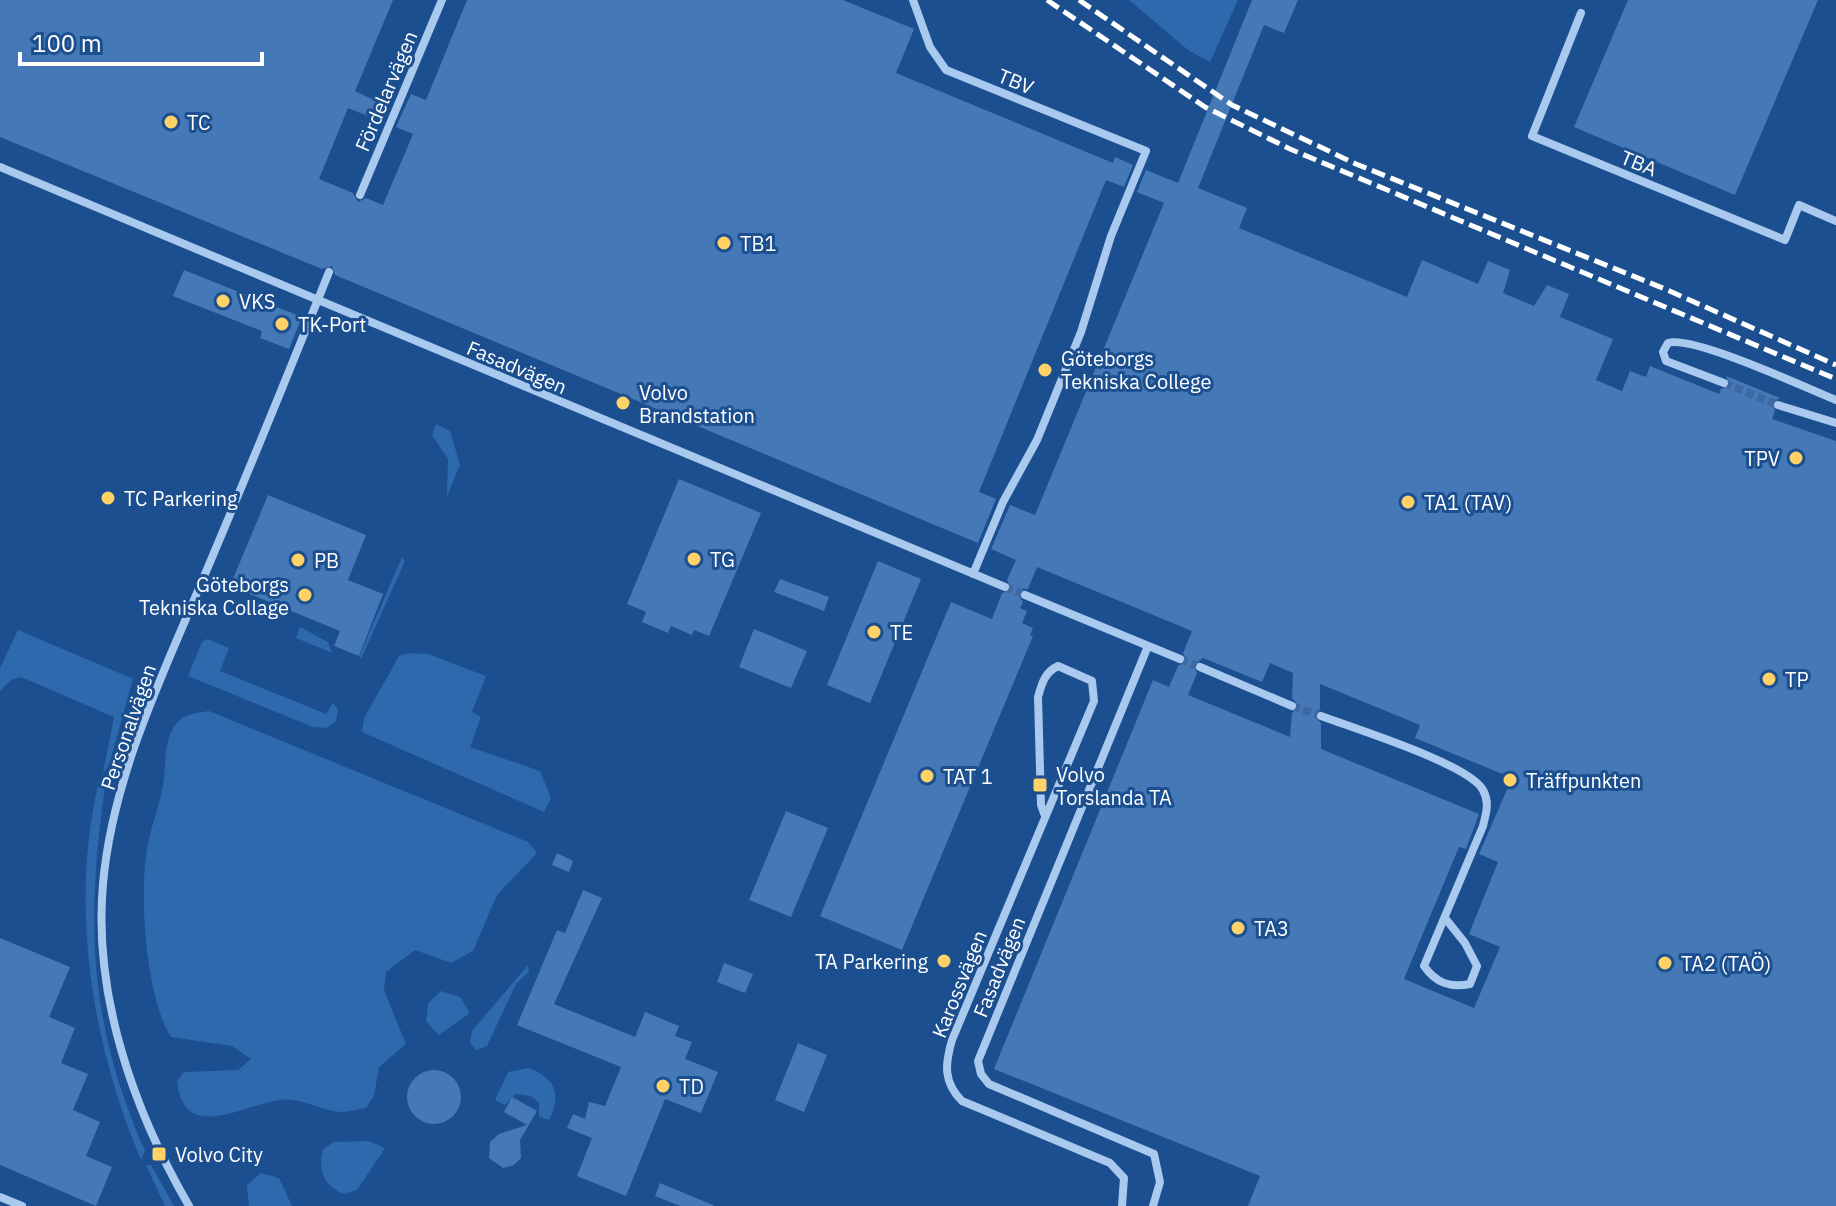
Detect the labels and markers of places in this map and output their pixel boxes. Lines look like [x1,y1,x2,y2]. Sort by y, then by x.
place label: TC [187,109,210,136]
marker: TC [162,113,180,131]
place label: TB1 [740,230,777,257]
marker: TB1 [715,234,733,252]
place label: VKS [239,288,275,315]
marker: VKS [214,292,232,310]
place label: TK-Port [298,311,366,338]
marker: TK-Port [273,315,291,333]
place label: Göteborgs Tekniska College [1061,345,1211,395]
marker: Göteborgs Tekniska College [1036,361,1054,379]
place label: Volvo Brandstation [639,379,755,429]
marker: Volvo Brandstation [614,394,632,412]
place label: TPV [1744,445,1780,472]
marker: TPV [1787,449,1805,467]
place label: TC Parkering [124,485,238,512]
marker: TC Parkering [99,489,117,507]
place label: TA1 (TAV) [1424,489,1512,516]
marker: TA1 (TAV) [1399,493,1417,511]
place label: TG [710,546,735,573]
place label: PB [314,547,339,574]
marker: TG [685,550,703,568]
marker: PB [289,551,307,569]
place label: Göteborgs Tekniska Collage [139,571,289,621]
marker: Göteborgs Tekniska Collage [296,586,314,604]
place label: TE [890,619,913,646]
marker: TE [865,623,883,641]
place label: TP [1785,666,1809,693]
marker: TP [1760,670,1778,688]
place label: Volvo Torslanda TA [1056,761,1172,811]
place label: TAT 1 [943,763,993,790]
marker: TAT 1 [918,767,936,785]
place label: Träffpunkten [1526,767,1641,794]
marker: Träffpunkten [1501,771,1519,789]
marker: Volvo Torslanda TA [1031,776,1049,794]
place label: TA3 [1254,915,1289,942]
marker: TA3 [1229,919,1247,937]
place label: TA Parkering [815,948,928,975]
place label: TA2 (TAÖ) [1681,950,1771,977]
marker: TA Parkering [935,952,953,970]
marker: TA2 (TAÖ) [1656,954,1674,972]
place label: TD [679,1073,704,1100]
marker: TD [654,1077,672,1095]
place label: Volvo City [175,1141,263,1168]
marker: Volvo City [150,1145,168,1163]

